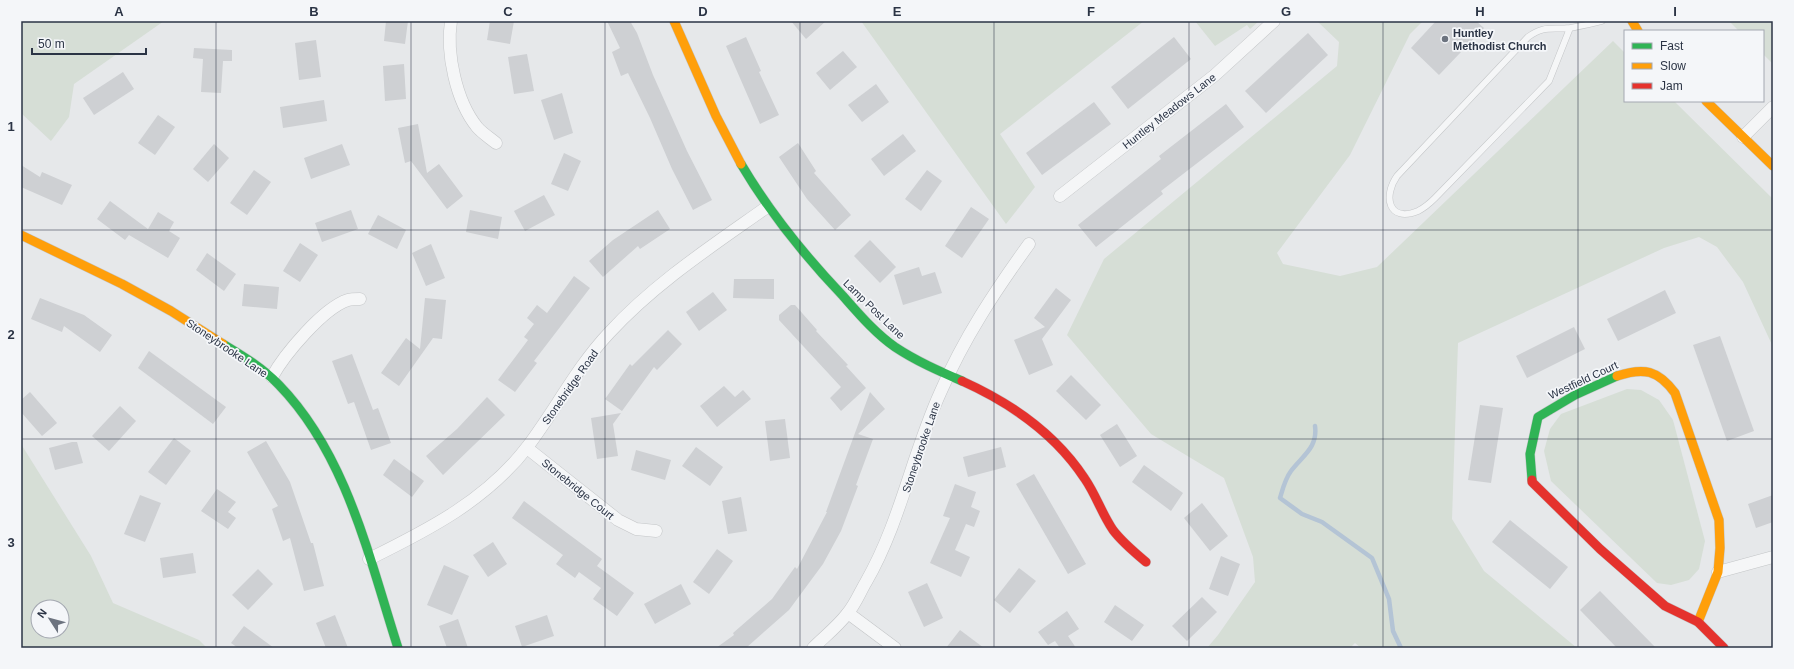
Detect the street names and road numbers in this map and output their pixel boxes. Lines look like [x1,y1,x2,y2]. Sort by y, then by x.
street label: Huntley Meadows Lane [1120,71,1218,151]
street label: Lamp Post Lane [841,277,907,341]
street label: Stoneybrooke Lane [184,316,270,380]
street label: Stonebridge Road [540,347,600,427]
street label: Westfield Court [1546,359,1620,401]
street label: Stoneybrooke Lane [900,400,942,494]
street label: Stonebridge Court [540,456,616,522]

